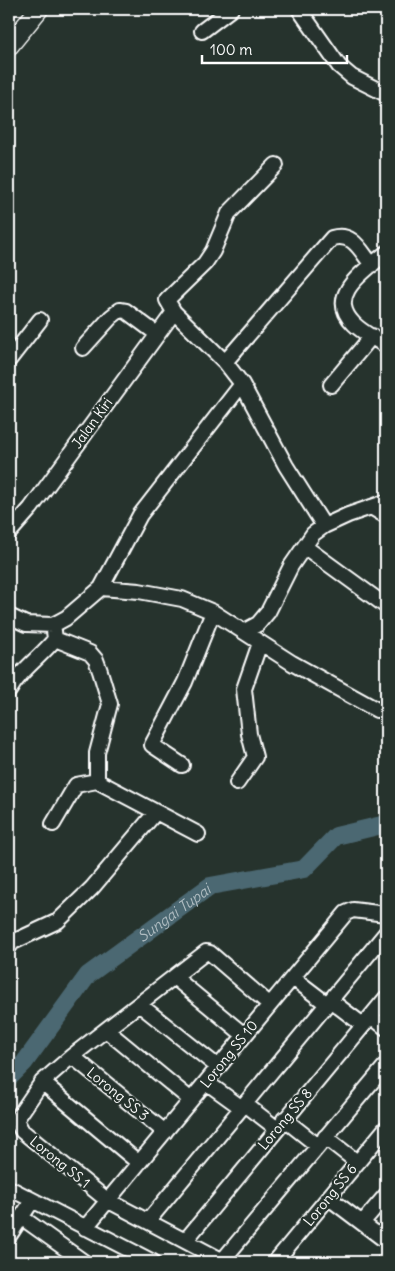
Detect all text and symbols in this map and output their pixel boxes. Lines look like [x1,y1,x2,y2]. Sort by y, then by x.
scale bar [202,32,348,64]
text: 100 m [210,40,252,59]
street label: Jalan Kiri [68,394,116,452]
water label: Sungai Tupai [133,879,215,945]
street label: Lorong SS 10 [196,1017,262,1091]
street label: Lorong SS 3 [83,1063,153,1125]
street label: Lorong SS 8 [254,1084,316,1154]
street label: Lorong SS 1 [26,1132,94,1192]
street label: Lorong SS 6 [299,1160,361,1230]

